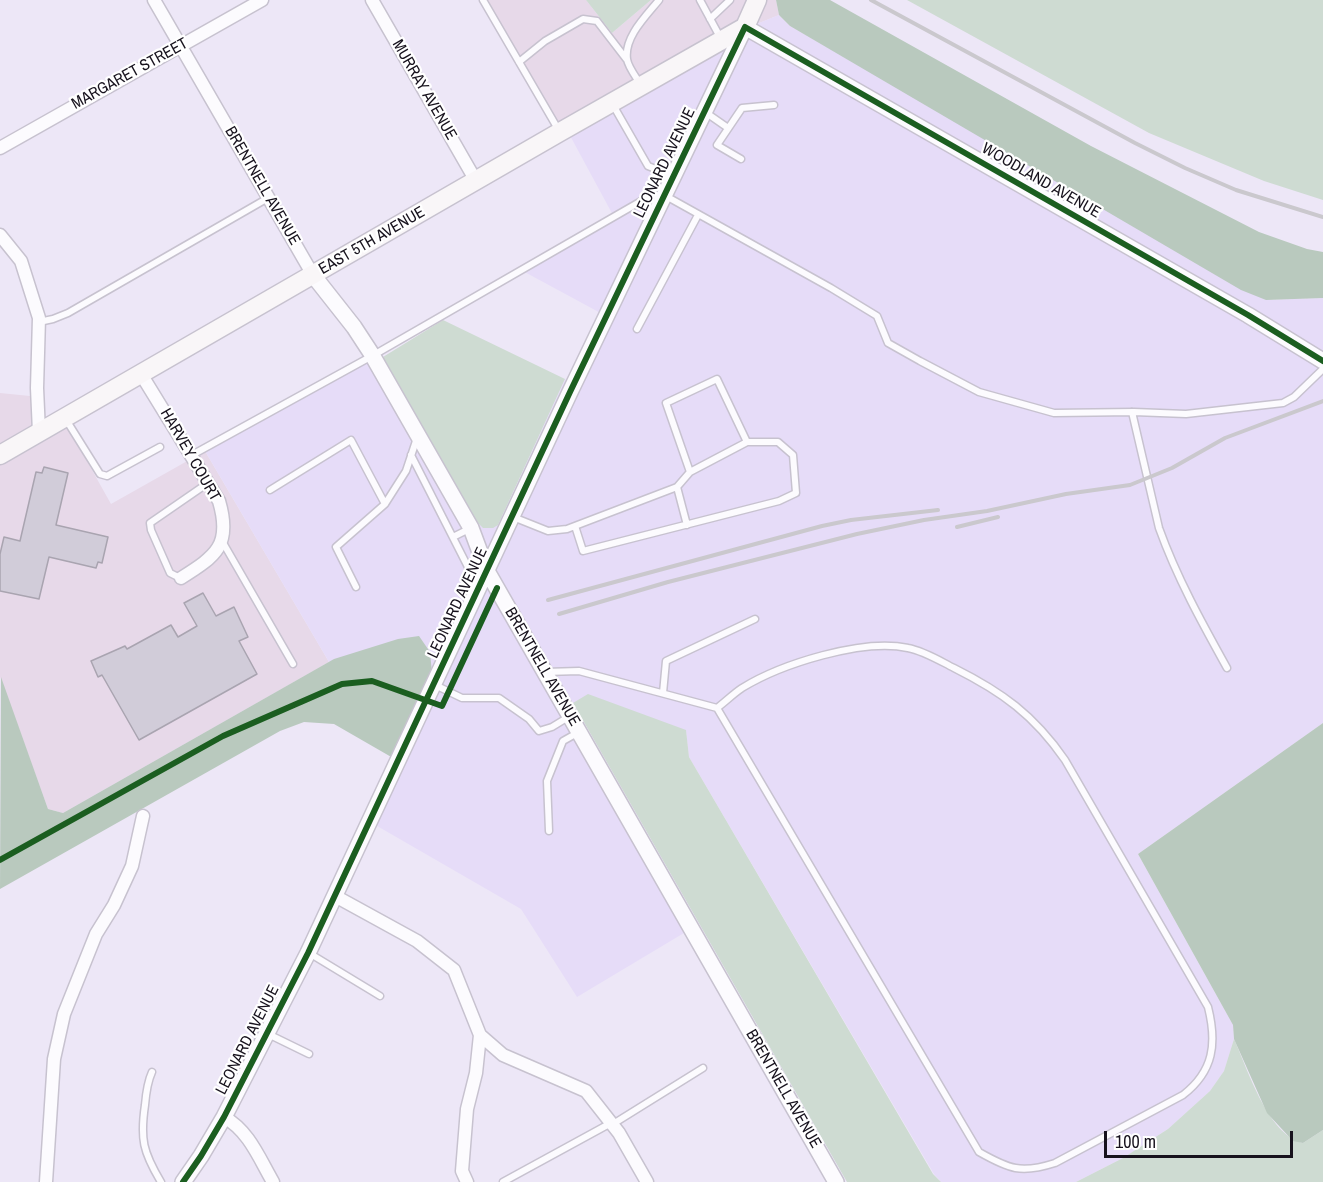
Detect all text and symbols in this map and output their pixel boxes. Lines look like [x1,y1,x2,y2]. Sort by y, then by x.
street label: MARGARET STREET [69,34,191,114]
street label: MURRAY AVENUE [388,36,460,144]
street label: LEONARD AVENUE [630,105,700,221]
street label: BRENTNELL AVENUE [220,123,304,249]
street label: WOODLAND AVENUE [978,139,1104,223]
street label: EAST 5TH AVENUE [316,203,428,279]
street label: HARVEY COURT [156,405,224,505]
street label: LEONARD AVENUE [424,545,492,661]
street label: BRENTNELL AVENUE [500,604,584,730]
street label: LEONARD AVENUE [212,982,284,1098]
street label: BRENTNELL AVENUE [741,1026,825,1152]
scale bar [1107,1119,1296,1157]
text: 100 m [1115,1129,1156,1154]

